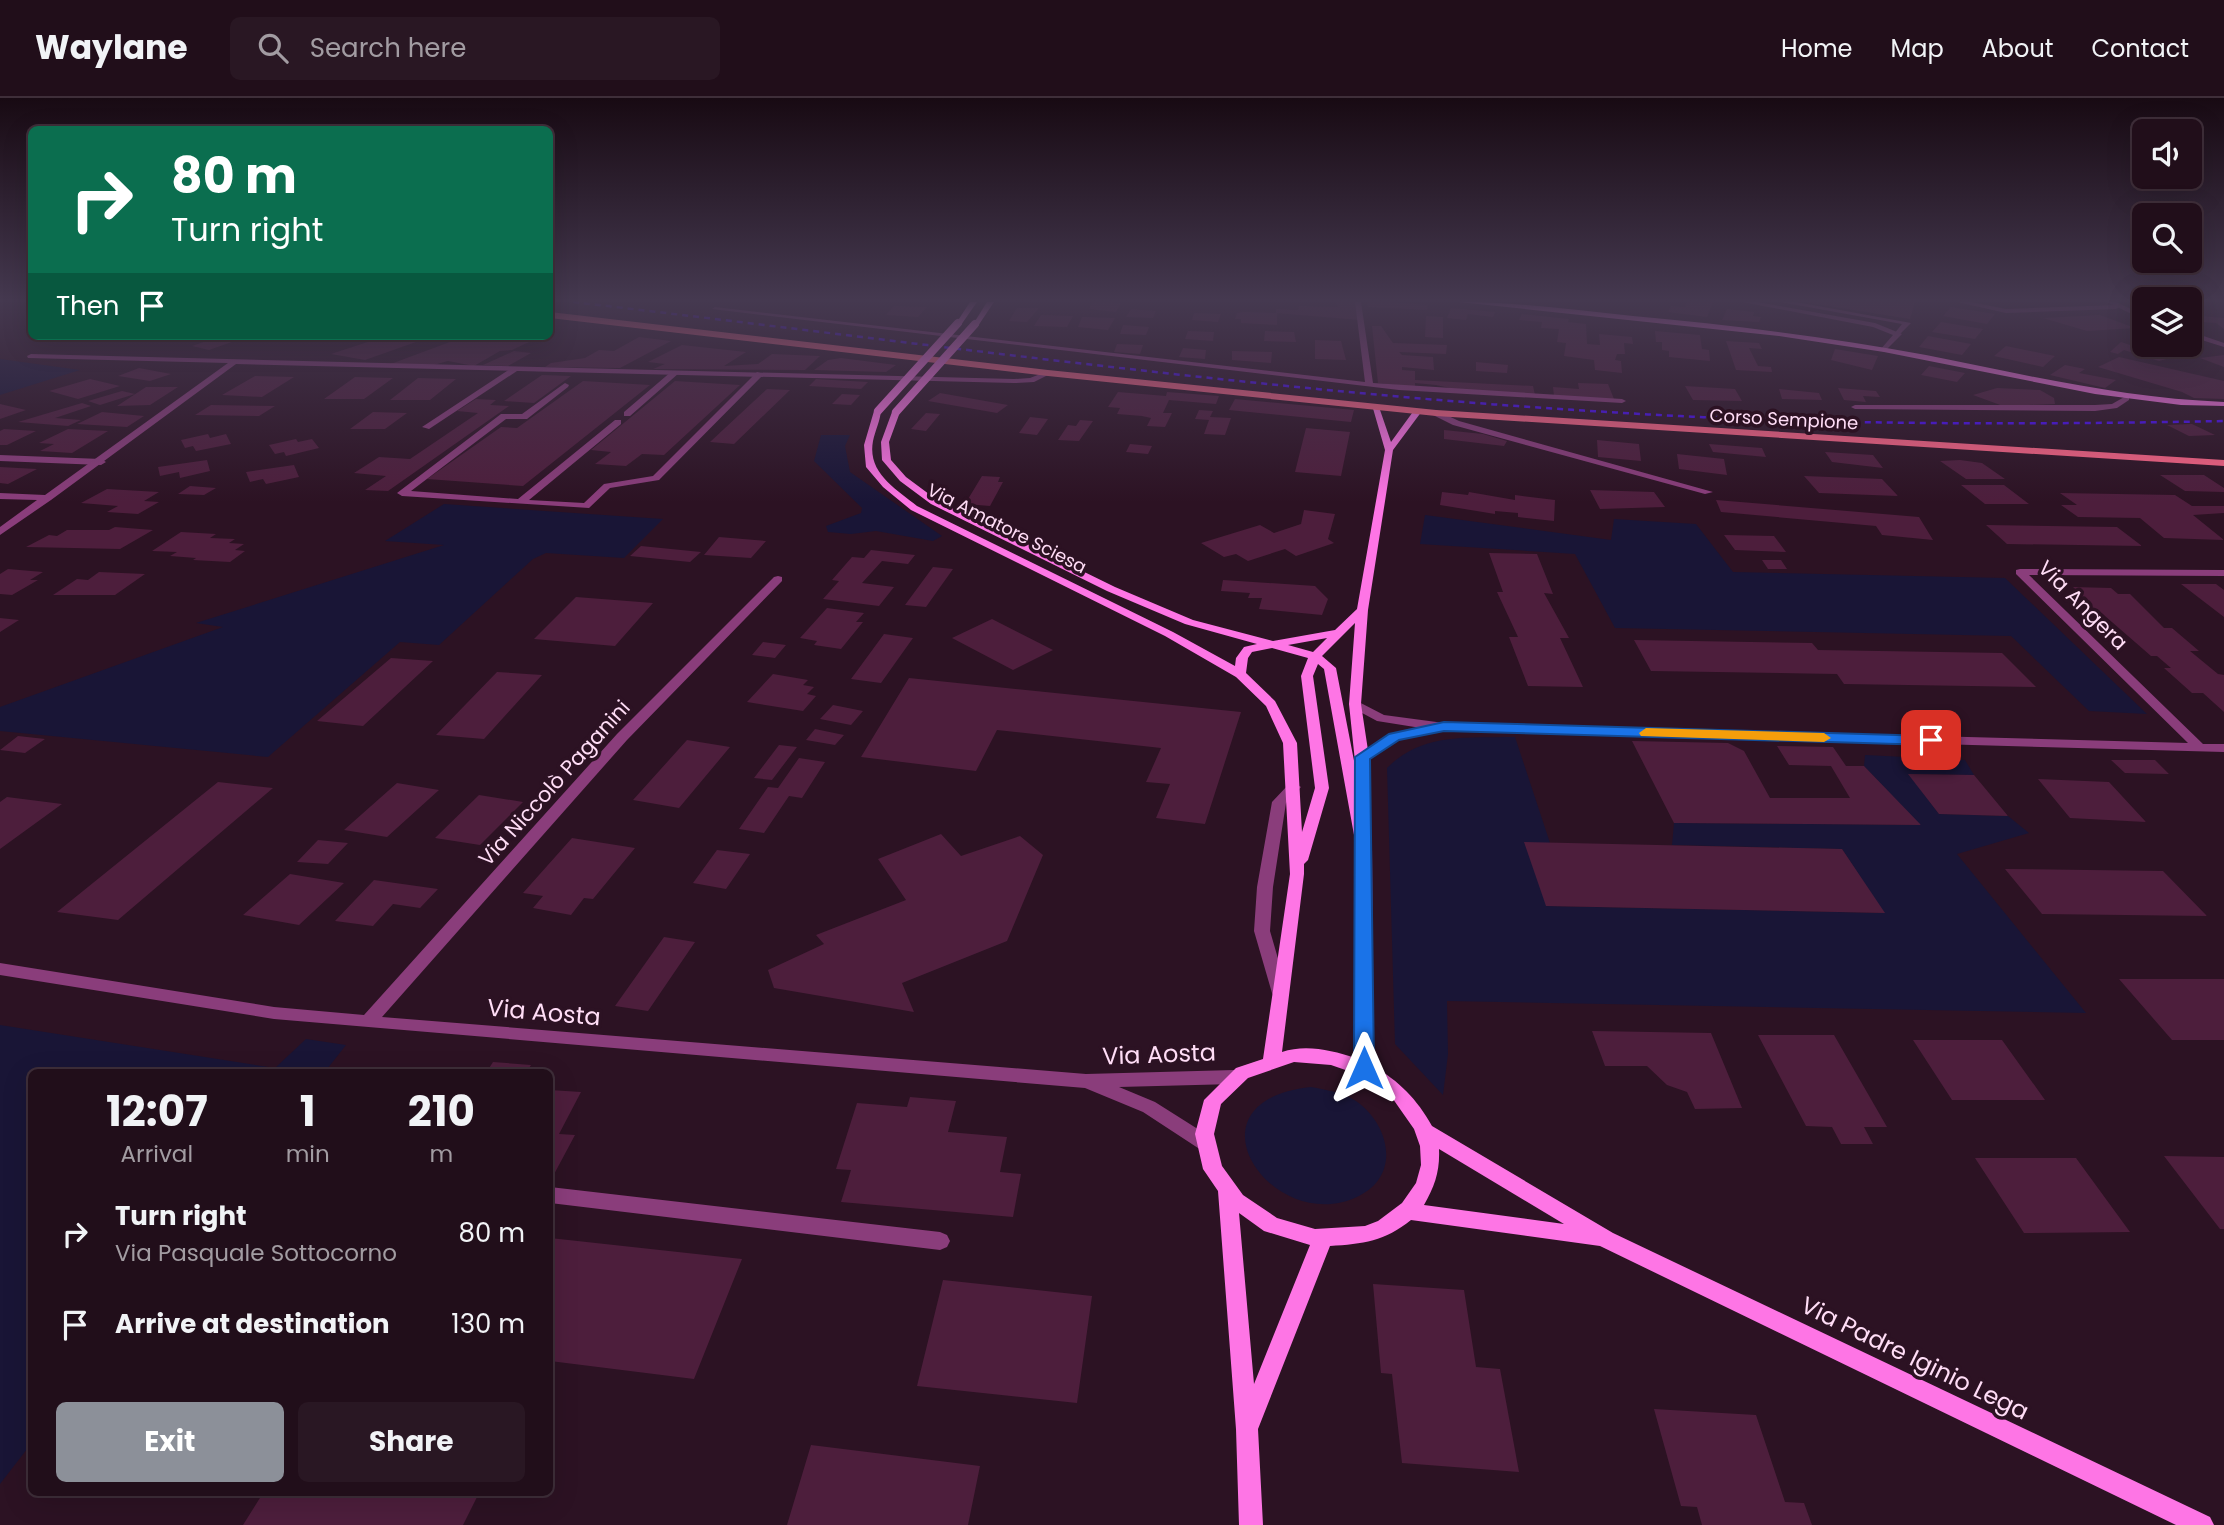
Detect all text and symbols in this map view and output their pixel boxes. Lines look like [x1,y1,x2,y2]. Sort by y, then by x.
search box [230,17,720,80]
text: Waylane [35,24,188,71]
icon: search [254,29,292,67]
text: Search here [310,30,466,66]
text: Home [1781,32,1853,65]
text: Map [1891,32,1944,65]
text: About [1982,32,2053,65]
text: Contact [2091,32,2189,65]
map controls [2132,119,2202,357]
button: sound [2132,119,2202,189]
text: 80 m [171,142,297,210]
icon: right [56,154,147,245]
button: search [2132,203,2202,273]
text: Turn right [171,207,323,252]
icon: arrive [133,287,171,325]
button: layers [2132,287,2202,357]
text: Then [56,288,119,324]
street label: Corso Sempione [1709,403,1859,435]
street label: Via Amatore Sciesa [923,477,1091,579]
street label: Via Angera [2032,554,2134,656]
street label: Via Niccolò Paganini [472,694,636,872]
pin [1901,710,1961,770]
icon: arrive [1912,721,1950,759]
street label: Via Aosta [486,991,602,1033]
position arrow [1327,1031,1401,1105]
street label: Via Aosta [1102,1036,1216,1072]
text: 12:07 [106,1082,208,1141]
text: 1 [300,1082,316,1141]
text: 210 [408,1082,475,1141]
text: Arrival [121,1138,193,1170]
text: min [286,1138,330,1170]
text: m [430,1138,453,1170]
text: Turn right [115,1198,247,1234]
icon: right [56,1215,94,1253]
text: 80 m [459,1215,525,1251]
text: Via Pasquale Sottocorno [115,1237,397,1269]
street label: Via Padre Iginio Lega [1795,1288,2035,1428]
icon: arrive [56,1306,94,1344]
text: Arrive at destination [115,1306,390,1342]
text: 130 m [451,1306,525,1342]
button: Exit [56,1402,284,1482]
button: Share [298,1402,525,1482]

